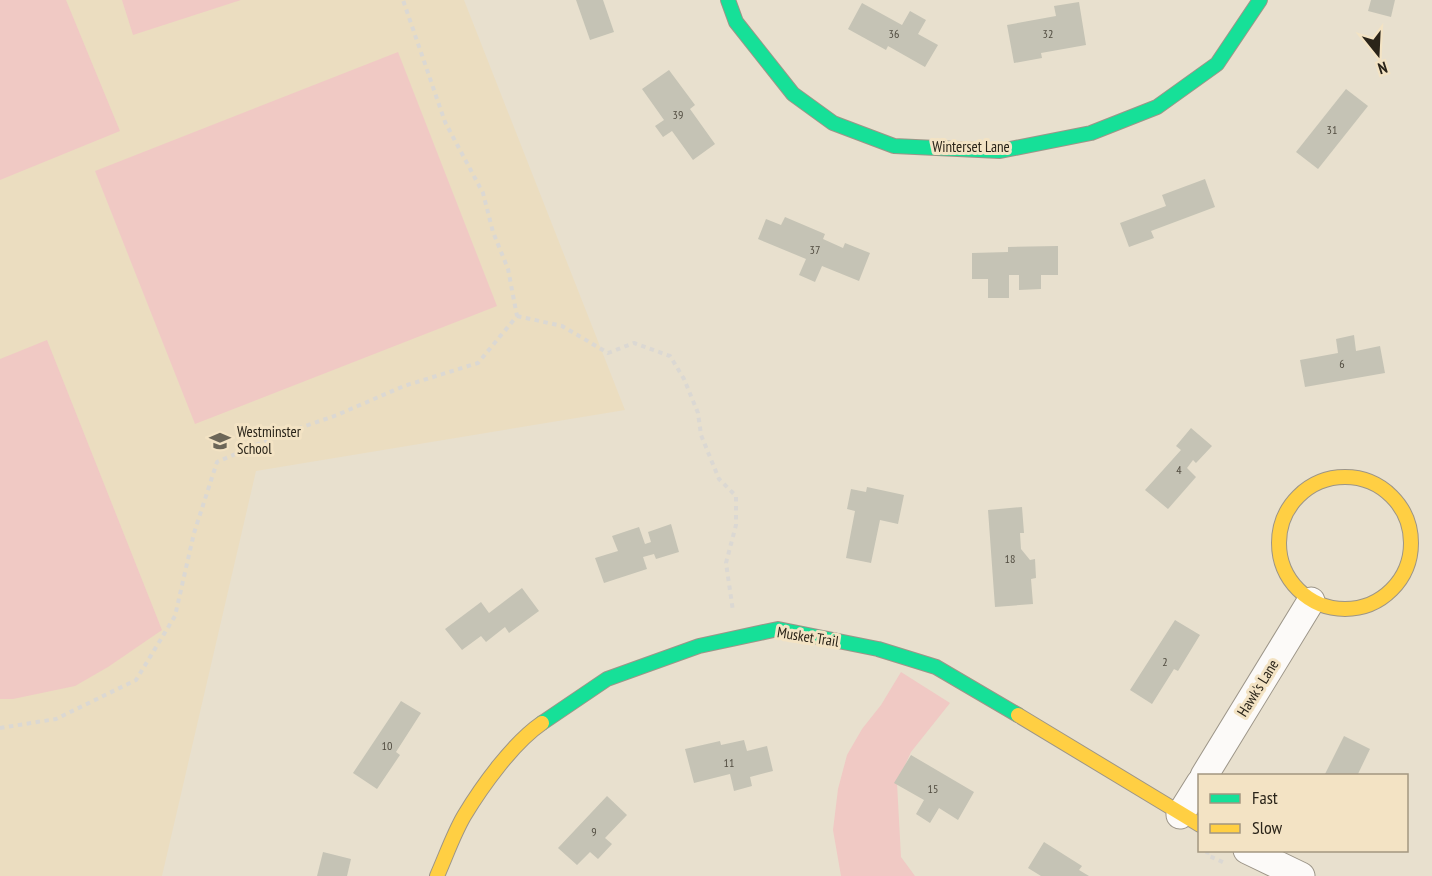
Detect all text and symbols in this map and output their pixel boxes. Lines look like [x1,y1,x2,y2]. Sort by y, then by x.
north arrow [1348,24,1408,84]
house number: 36 [889,26,899,41]
house number: 32 [1043,26,1053,41]
text: N [1375,57,1390,79]
house number: 39 [673,107,683,122]
house number: 31 [1327,122,1337,137]
street label: Winterset Lane [932,137,1010,156]
house number: 37 [810,242,820,257]
house number: 6 [1339,356,1345,371]
place label: Westminster School [237,422,302,458]
school or university icon: Westminster School [208,429,232,453]
house number: 4 [1176,462,1182,477]
house number: 18 [1005,551,1015,566]
street label: Musket Trail [776,622,841,651]
house number: 2 [1162,654,1168,669]
street label: Hawk's Lane [1233,656,1283,720]
house number: 10 [382,738,392,753]
house number: 11 [724,755,734,770]
legend [1198,774,1408,852]
house number: 15 [928,781,938,796]
text: Fast [1252,786,1278,809]
text: Slow [1252,816,1283,839]
house number: 9 [591,824,597,839]

